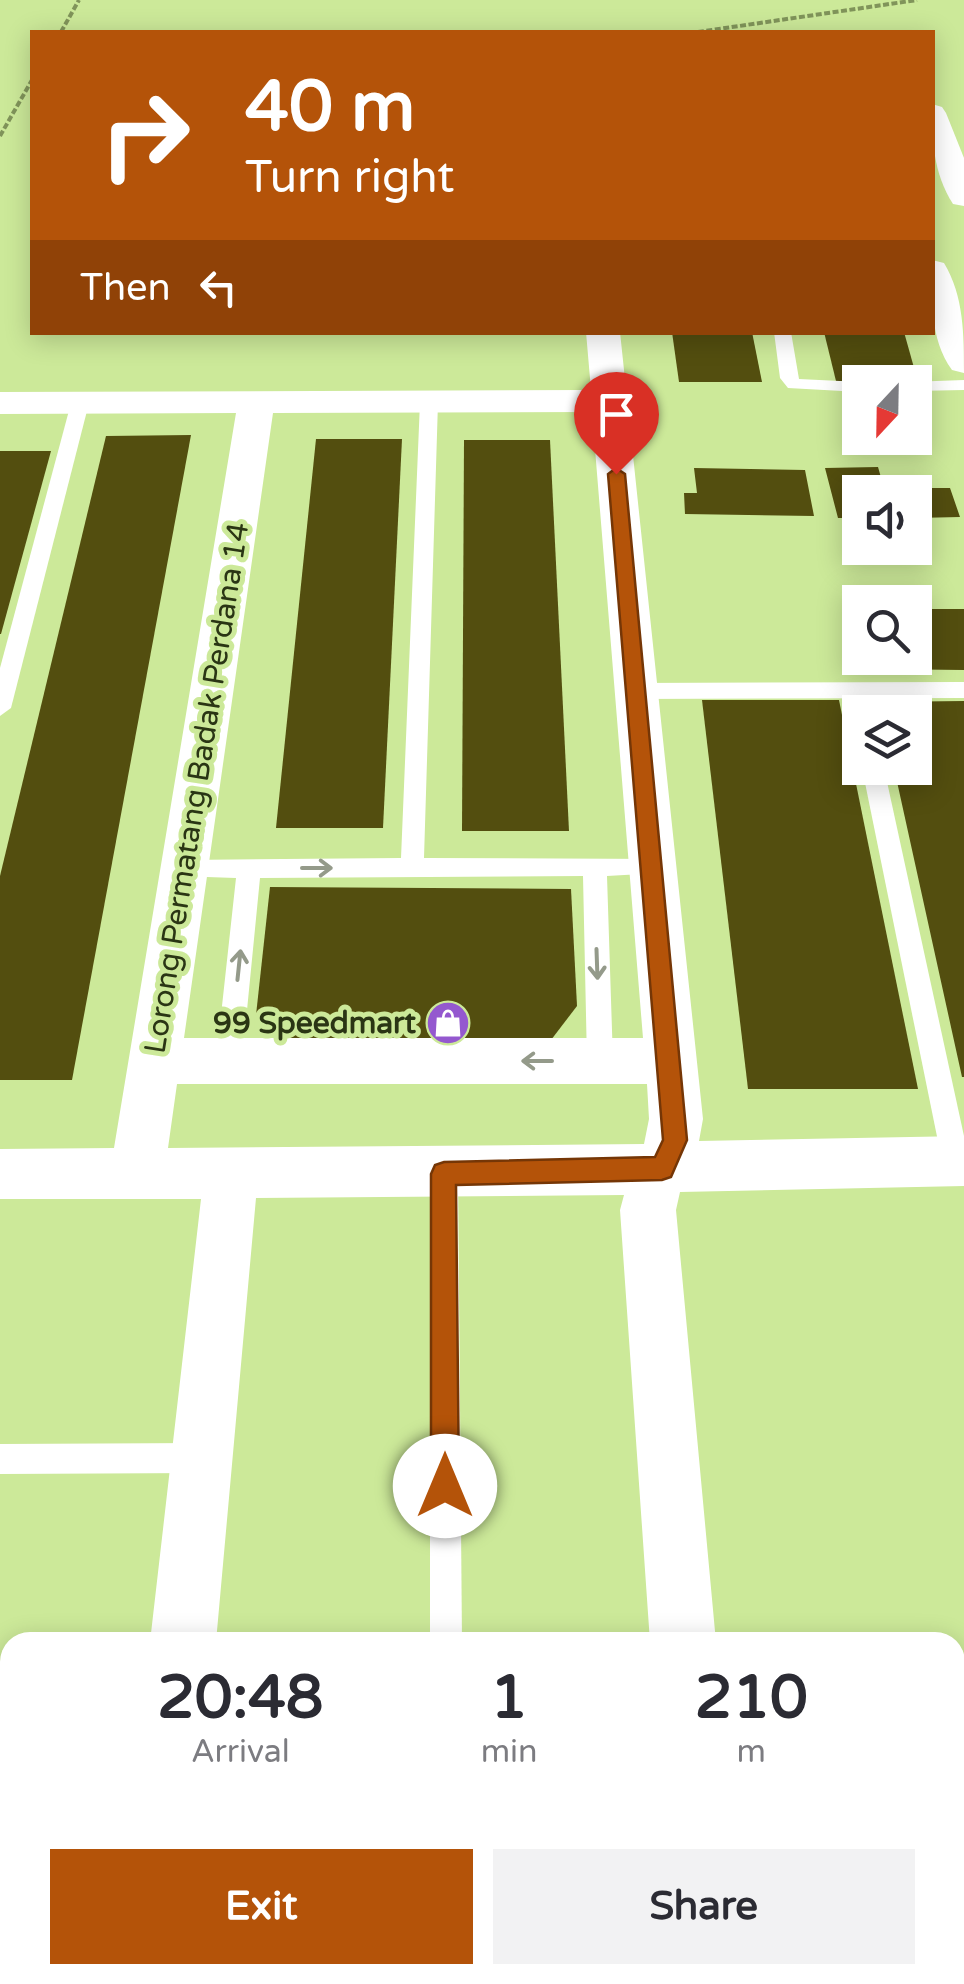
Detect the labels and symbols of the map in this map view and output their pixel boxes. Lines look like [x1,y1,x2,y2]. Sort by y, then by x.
north arrow [842,365,932,455]
pin [574,372,659,475]
street label: Lorong Permatang Badak Perdana 14 [137,520,257,1056]
one-way arrow [300,858,333,878]
one-way arrow [588,947,607,979]
one-way arrow [230,950,249,982]
shop icon: 99 Speedmart [425,1000,471,1046]
place label: 99 Speedmart [213,1005,417,1042]
one-way arrow [522,1052,554,1070]
position arrow [393,1434,497,1538]

